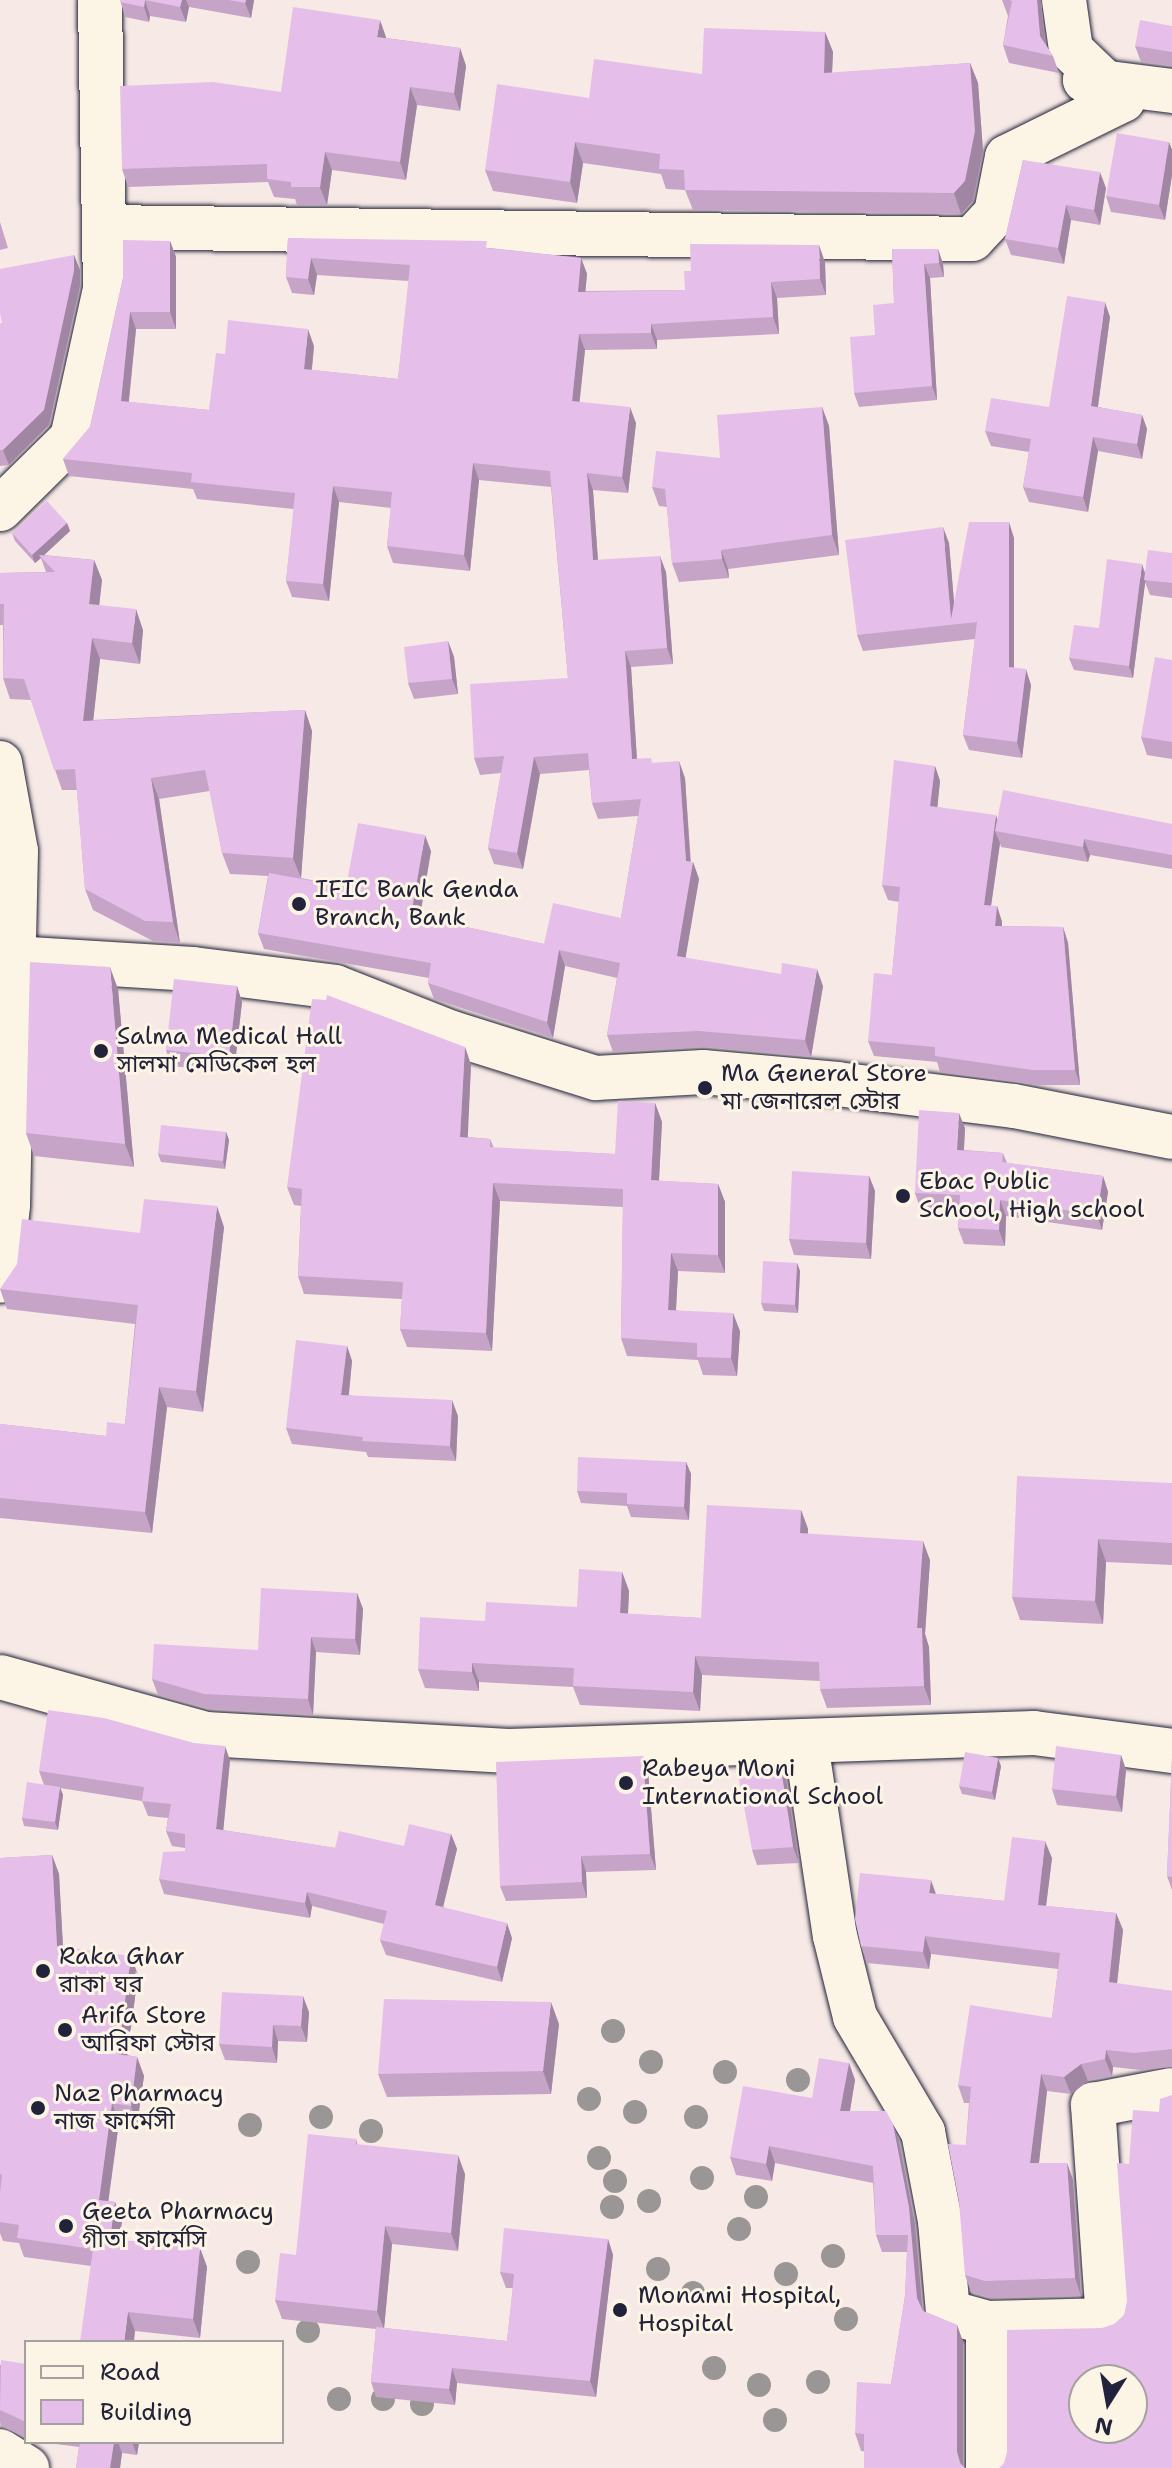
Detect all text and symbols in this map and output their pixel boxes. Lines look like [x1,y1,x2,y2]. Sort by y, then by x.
place label: IFIC Bank Genda Branch, Bank [315,876,518,932]
marker: IFIC Bank Genda Branch, Bank [290,895,308,913]
place label: Salma Medical Hall সালমা মেডিকেল হল [117,1023,342,1079]
marker: Salma Medical Hall সালমা মেডিকেল হল [92,1042,110,1060]
place label: Ma General Store মা জেনারেল স্টোর [721,1060,927,1116]
marker: Ma General Store মা জেনারেল স্টোর [696,1079,714,1097]
place label: Ebac Public School, High school [919,1168,1144,1224]
marker: Ebac Public School, High school [894,1187,912,1205]
place label: Rabeya Moni International School [642,1755,883,1811]
marker: Rabeya Moni International School [617,1774,635,1792]
place label: Raka Ghar রাকা ঘর [59,1943,185,1999]
marker: Raka Ghar রাকা ঘর [34,1962,52,1980]
place label: Arifa Store আরিফা স্টোর [81,2002,215,2058]
marker: Arifa Store আরিফা স্টোর [56,2021,74,2039]
place label: Naz Pharmacy নাজ ফার্মেসী [54,2080,223,2136]
marker: Naz Pharmacy নাজ ফার্মেসী [29,2099,47,2117]
place label: Geeta Pharmacy গীতা ফার্মেসি [82,2198,274,2254]
marker: Geeta Pharmacy গীতা ফার্মেসি [57,2217,75,2235]
place label: Monami Hospital, Hospital [638,2282,841,2338]
marker: Monami Hospital, Hospital [609,2299,631,2321]
legend [24,2340,284,2444]
text: Road [100,2356,160,2388]
north arrow [1068,2364,1148,2444]
text: Building [100,2396,192,2428]
text: N [1092,2410,1115,2442]

